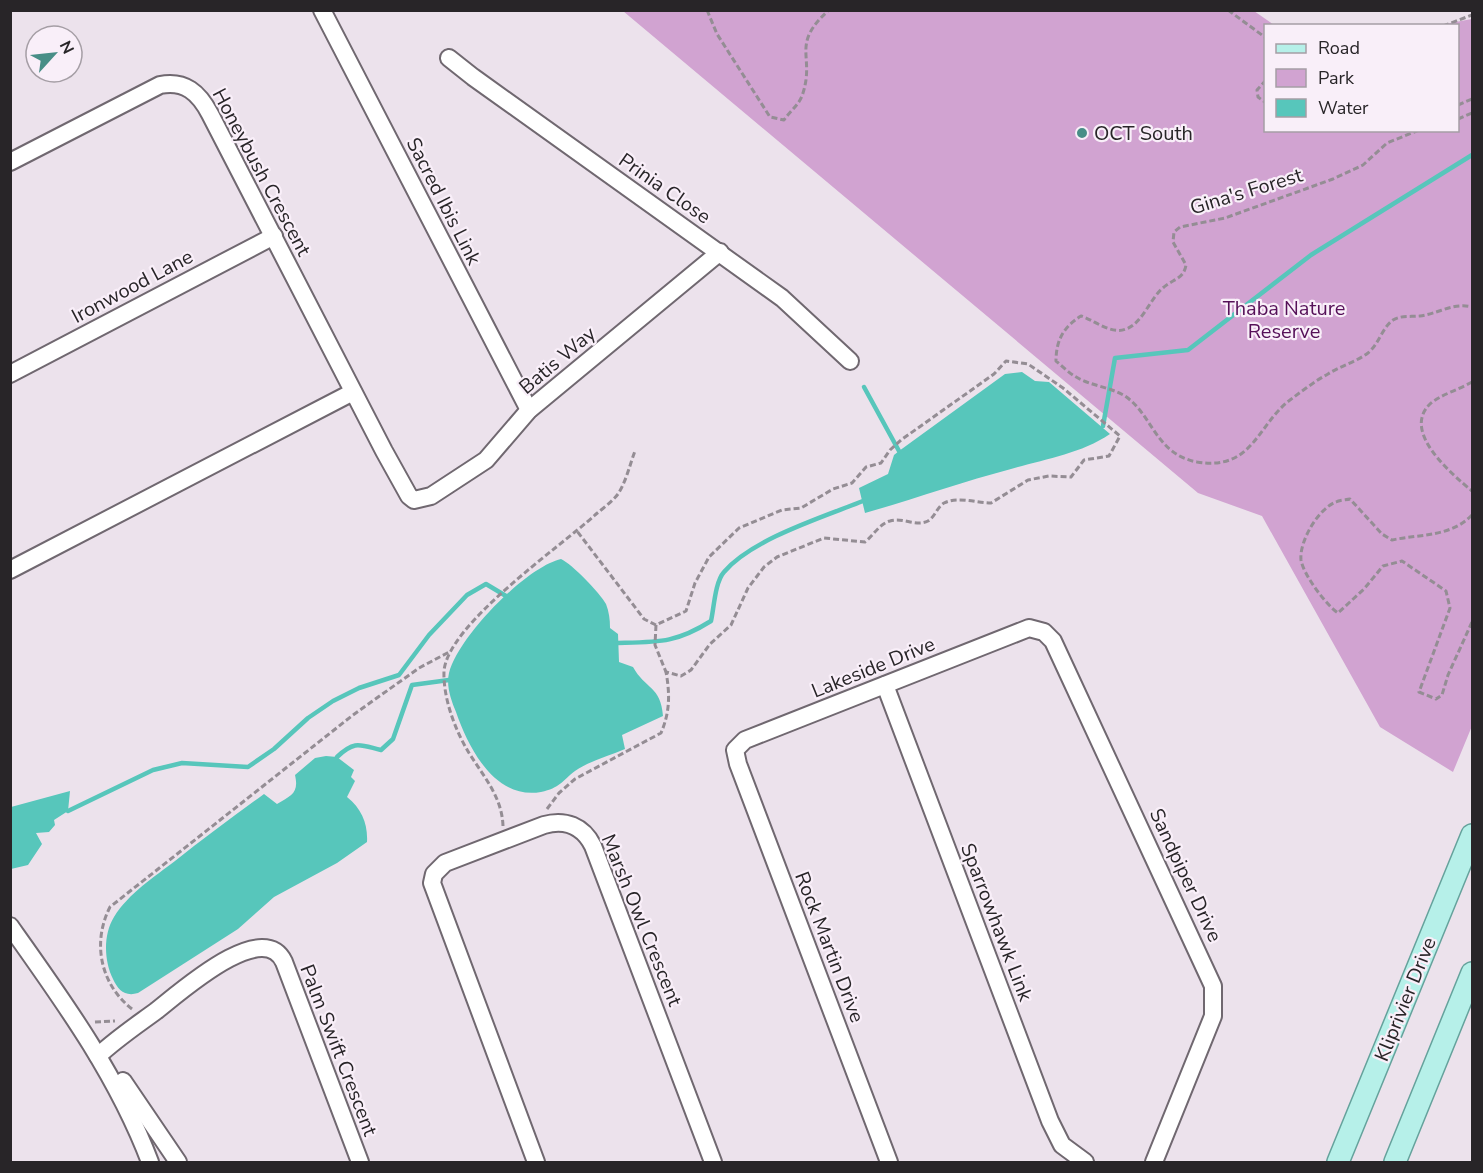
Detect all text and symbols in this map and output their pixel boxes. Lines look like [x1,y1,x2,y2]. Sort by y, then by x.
north arrow [24,24,84,84]
legend [1264,24,1459,132]
text: Road [1318,36,1360,60]
text: N [54,37,79,58]
text: Park [1318,66,1355,90]
street label: Honeybush Crescent [206,84,318,262]
text: Water [1318,96,1369,120]
place label: OCT South [1094,120,1193,147]
marker: OCT South [1075,126,1089,140]
street label: Sacred Ibis Link [400,133,488,270]
street label: Prinia Close [613,147,716,230]
street label: Gina's Forest [1187,161,1307,221]
street label: Ironwood Lane [67,243,198,330]
park label: Thaba Nature Reserve [1223,295,1345,345]
street label: Batis Way [513,320,602,400]
street label: Lakeside Drive [807,630,939,705]
street label: Sandpiper Drive [1143,804,1228,946]
street label: Marsh Owl Crescent [595,830,689,1011]
street label: Sparrowhawk Link [954,839,1039,1006]
street label: Rock Martin Drive [788,868,871,1027]
street label: Kliprivier Drive [1368,933,1443,1065]
street label: Palm Swift Crescent [293,961,384,1141]

